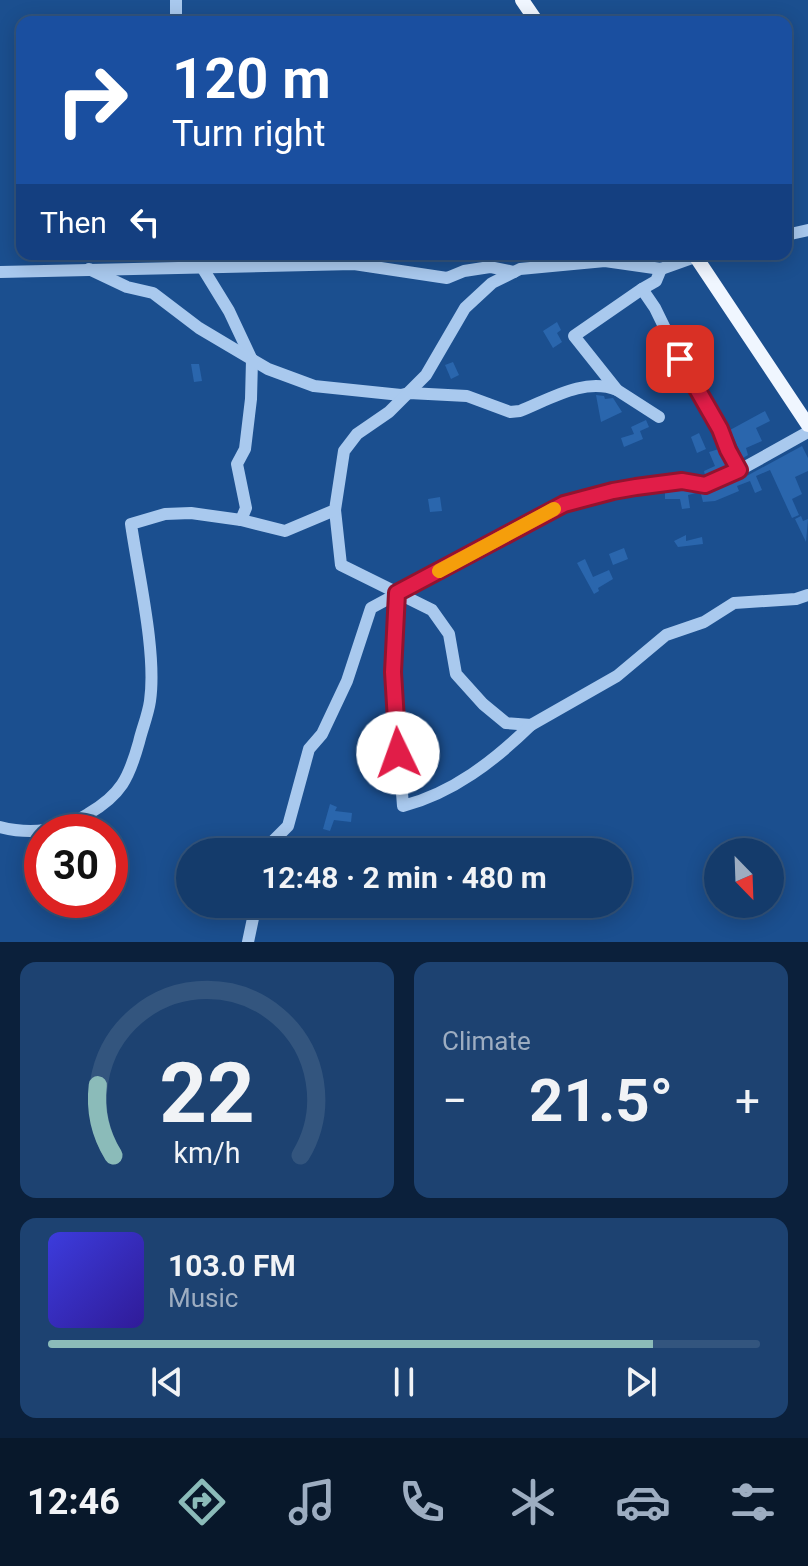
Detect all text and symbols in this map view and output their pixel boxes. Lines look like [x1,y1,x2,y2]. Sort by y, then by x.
text: 120 m [172,46,331,112]
icon: right [40,48,144,152]
text: Turn right [172,113,325,155]
icon: left [123,200,167,244]
text: Then [40,205,107,240]
pin [646,325,714,393]
icon: arrive [658,337,702,381]
position arrow [356,711,440,795]
speed limit sign: 30 [24,814,128,918]
north arrow [704,838,784,918]
map controls [704,838,784,918]
text: 12:48 · 2 min · 480 m [261,860,547,895]
text: Climate [442,1026,531,1056]
text: 22 [159,1045,255,1142]
text: 21.5° [529,1065,673,1136]
text: − [442,1075,467,1127]
text: + [735,1075,760,1127]
text: km/h [173,1136,241,1170]
text: 103.0 FM [168,1248,296,1283]
text: Music [168,1283,238,1313]
icon: previous [145,1360,189,1404]
icon: pause [382,1360,426,1404]
icon: next [619,1360,663,1404]
icon: directions [174,1474,230,1530]
icon: music [284,1474,340,1530]
icon: phone [394,1474,450,1530]
icon: climate [505,1474,561,1530]
icon: car [615,1474,671,1530]
icon: filters [725,1474,781,1530]
text: 12:46 [27,1481,120,1523]

